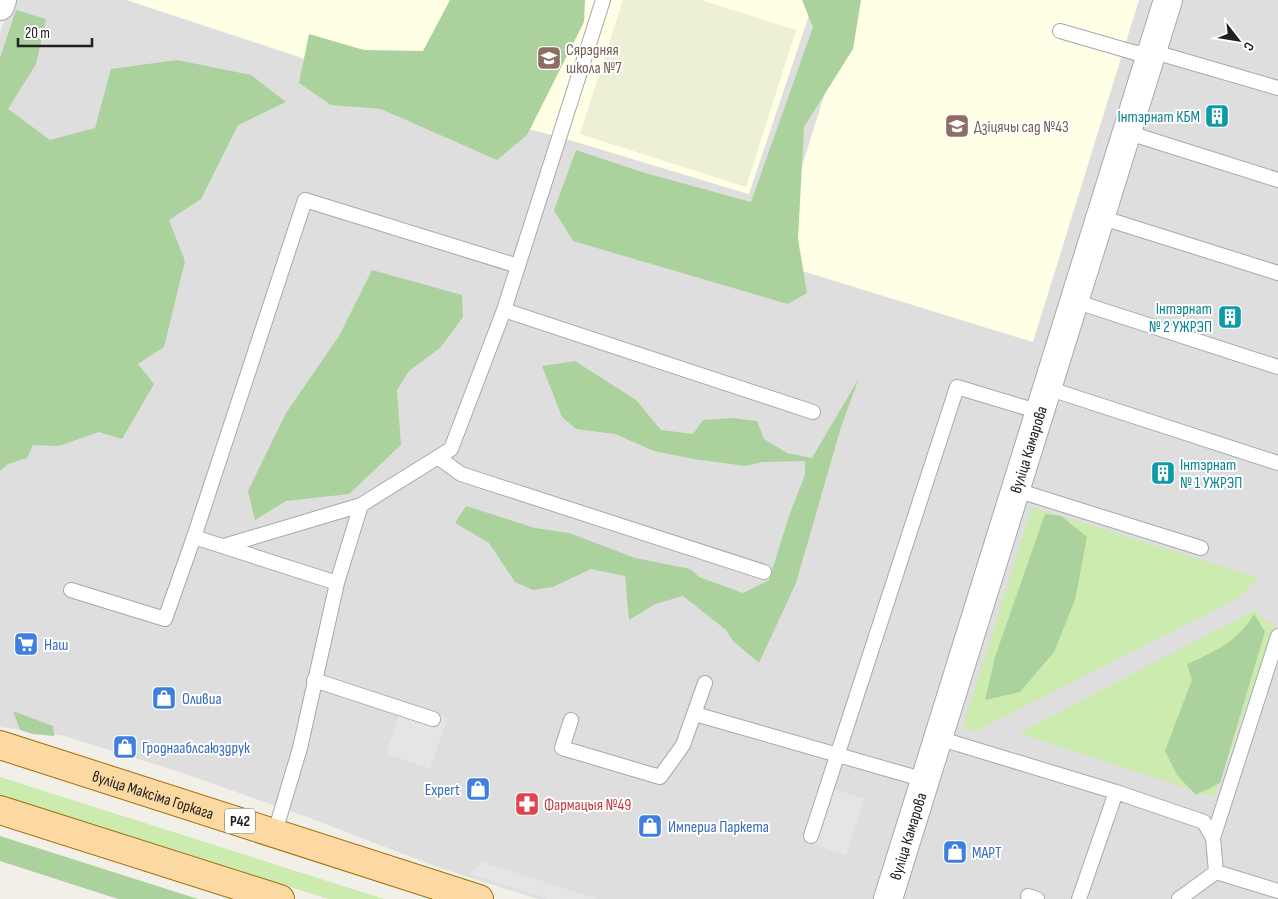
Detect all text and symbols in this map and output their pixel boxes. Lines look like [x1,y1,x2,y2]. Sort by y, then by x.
scale bar [18,15,91,47]
north arrow [1213,15,1263,65]
text: 20 m [25,24,50,43]
text: С [1240,39,1258,54]
place label: Сярэдняя школа №7 [566,41,622,78]
school or university icon: Сярэдняя школа №7 [536,45,562,71]
building icon: Інтэрнат КБМ [1204,103,1230,129]
place label: Інтэрнат КБМ [1118,108,1200,127]
school or university icon: Дзіцячы сад №43 [944,113,970,139]
place label: Дзіцячы сад №43 [974,118,1069,137]
place label: Інтэрнат № 2 УЖРЭП [1149,300,1212,337]
building icon: Інтэрнат № 2 УЖРЭП [1217,304,1243,330]
street label: вуліца Камарова [1007,404,1052,496]
place label: Інтэрнат № 1 УЖРЭП [1180,456,1242,493]
building icon: Інтэрнат № 1 УЖРЭП [1150,460,1176,486]
supermarket icon: Наш [13,631,39,657]
place label: Наш [44,636,68,655]
shop icon: Оливиа [151,685,177,711]
place label: Оливиа [182,690,222,709]
shop icon: Гроднааблсаюздрук [112,734,138,760]
place label: Гроднааблсаюздрук [142,739,251,758]
street label: вуліца Максіма Горкага [90,767,216,824]
shop icon: Expert [465,776,491,802]
place label: Expert [425,781,460,800]
pharmacy icon: Фармацыя №49 [514,791,540,817]
street label: вуліца Камарова [887,791,932,882]
place label: Фармацыя №49 [544,796,631,815]
road number: Р42 [225,808,255,834]
shop icon: Империа Паркета [637,813,663,839]
place label: Империа Паркета [668,818,769,837]
shop icon: МАРТ [942,839,968,865]
place label: МАРТ [972,844,1002,863]

